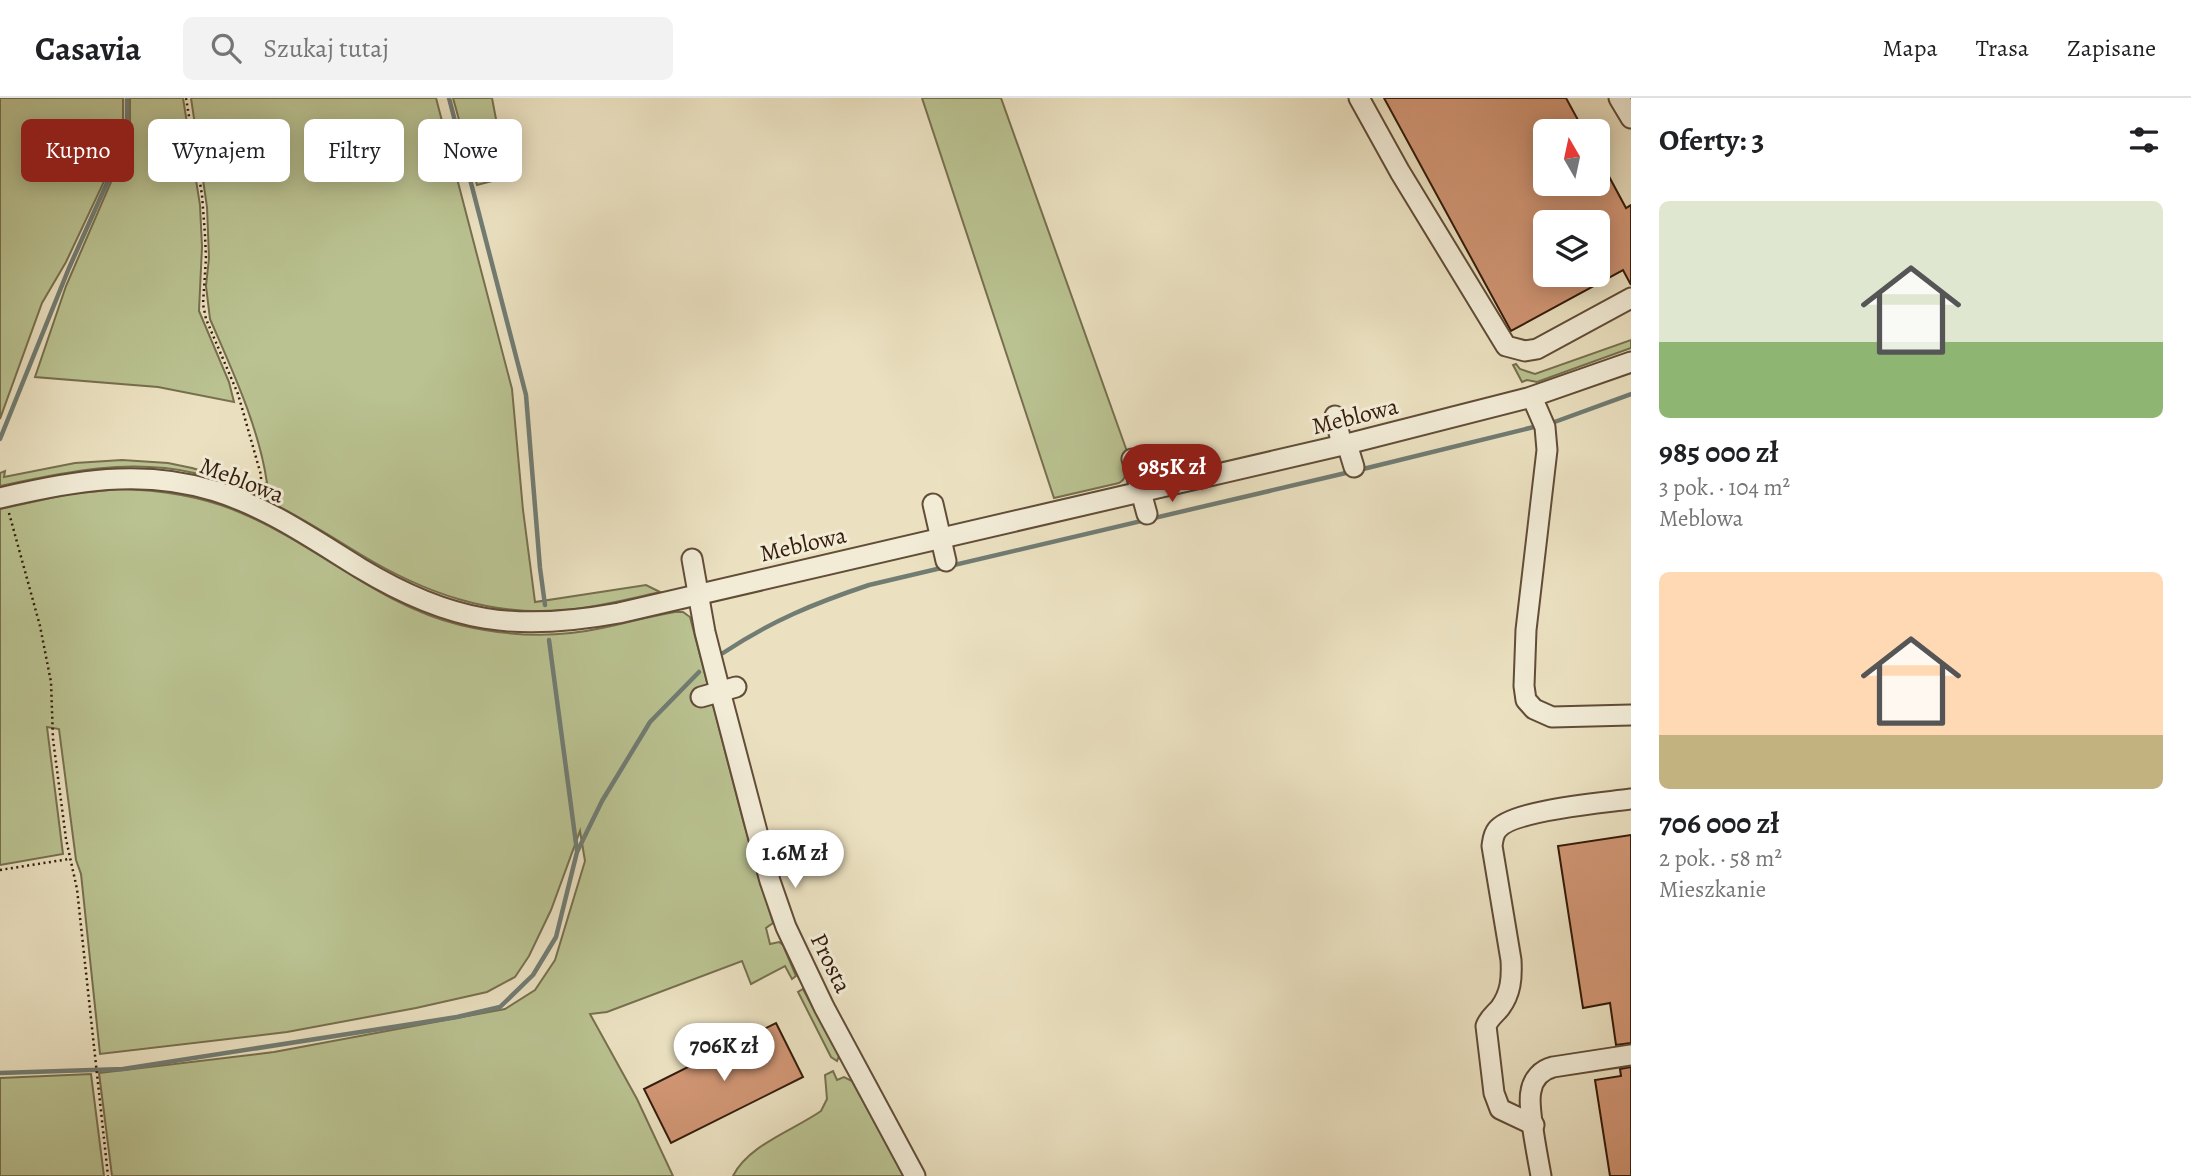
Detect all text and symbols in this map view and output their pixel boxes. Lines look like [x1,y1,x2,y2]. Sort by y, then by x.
search box [183,17,673,80]
text: Casavia [35,26,141,71]
icon: search [207,29,245,67]
text: Szukaj tutaj [263,31,389,66]
text: Mapa [1883,32,1938,64]
text: Trasa [1976,32,2029,64]
text: Zapisane [2067,32,2156,64]
chip: Kupno [21,119,134,182]
chip: Wynajem [148,119,290,182]
chip: Filtry [304,119,404,182]
chip: Nowe [418,119,522,182]
north arrow [1533,119,1610,196]
map controls [1533,119,1610,287]
text: Oferty: 3 [1659,120,1765,160]
icon: filters [2125,121,2163,159]
button: layers [1533,210,1610,287]
icon: home [1848,247,1974,373]
street label: Meblowa [1308,390,1402,442]
text: 985 000 zł [1659,432,1779,472]
pin: 985K zł [1107,444,1237,504]
street label: Meblowa [195,449,290,511]
text: 985K zł [1138,451,1206,482]
text: 3 pok. · 104 m² [1659,472,1790,503]
text: Meblowa [1659,503,1743,534]
street label: Meblowa [757,518,850,569]
icon: home [1848,618,1974,744]
text: 706 000 zł [1659,803,1779,843]
pin: 1.6M zł [730,830,860,890]
text: 1.6M zł [762,837,828,868]
text: 2 pok. · 58 m² [1659,843,1782,874]
text: Mieszkanie [1659,874,1766,905]
street label: Prosta [803,928,859,999]
pin: 706K zł [659,1024,789,1083]
text: 706K zł [690,1030,758,1061]

